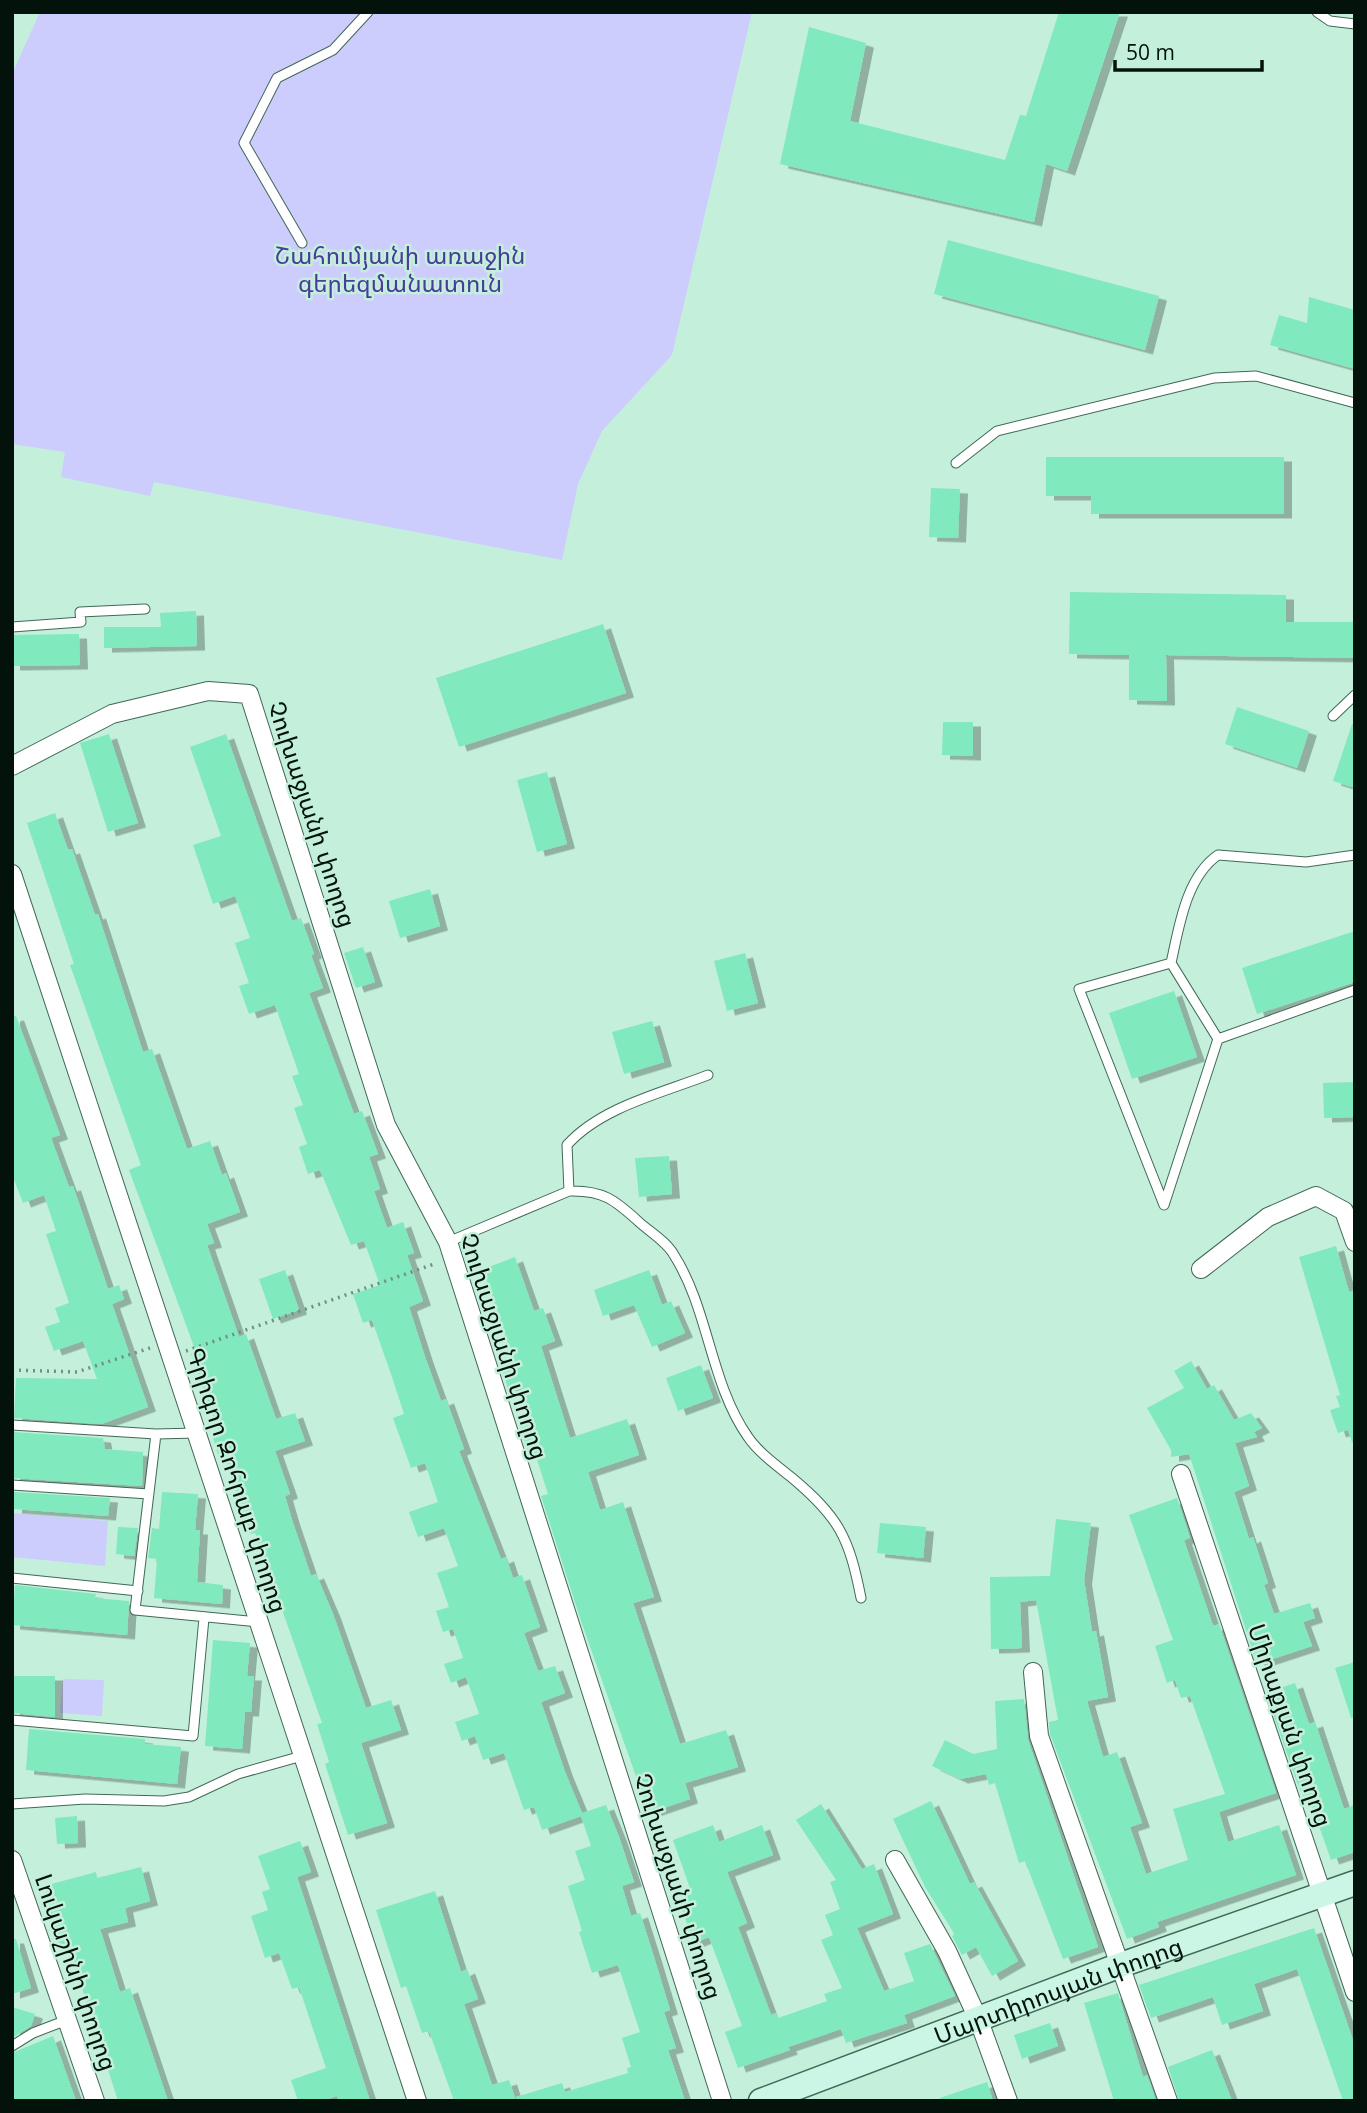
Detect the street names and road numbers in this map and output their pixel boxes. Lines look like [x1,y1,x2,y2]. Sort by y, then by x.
street label: Չուխաջյանի փողոց [261,697,365,931]
street label: Չուխաջյանի փողոց [453,1229,557,1463]
street label: Գրիգոր Զոհրաբ փողոց [179,1343,297,1617]
street label: Միրաքյան փողոց [1241,1619,1341,1831]
street label: Չուխաջյանի փողոց [627,1769,731,2003]
street label: Լուկաշինի փողոց [28,1869,126,2075]
street label: Մարտիրոսյան փողոց [929,1928,1187,2051]

